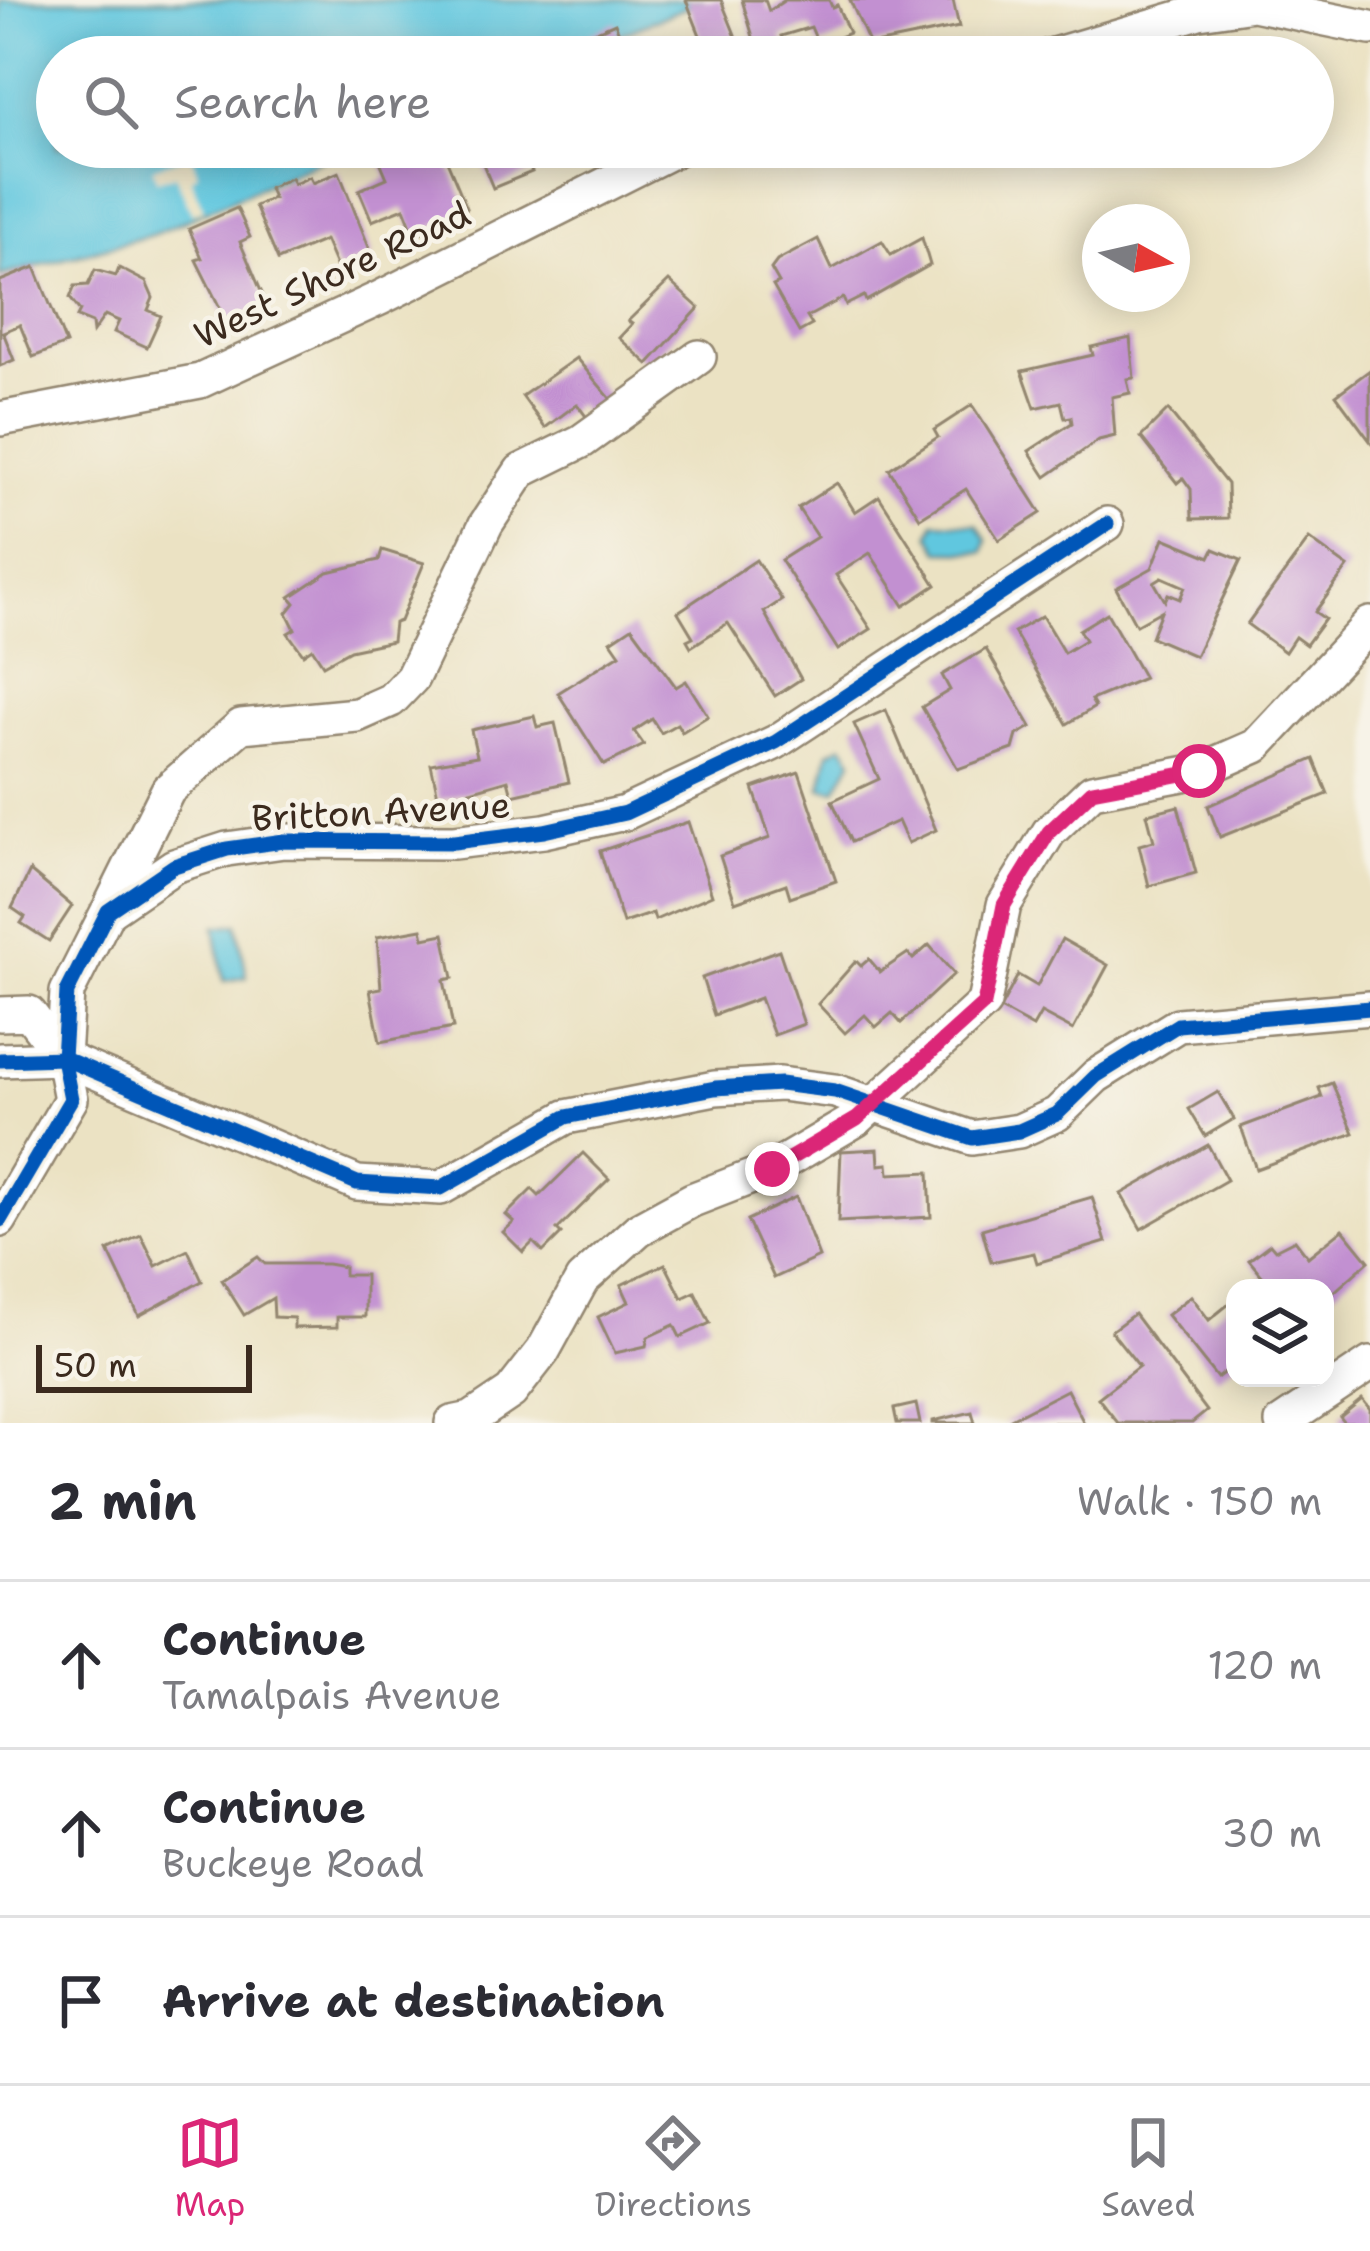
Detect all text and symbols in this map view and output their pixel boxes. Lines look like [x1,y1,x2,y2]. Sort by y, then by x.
search box [36,36,1334,168]
icon: search [78,69,144,135]
text: Search here [174,72,431,132]
street label: West Shore Road [186,189,478,360]
north arrow [1082,204,1190,312]
route start [1172,744,1226,798]
street label: Britton Avenue [250,780,512,843]
route end [745,1142,799,1196]
map controls [1226,1279,1334,1387]
button: layers [1226,1279,1334,1387]
scale bar [36,1339,252,1392]
text: 50 m [54,1343,137,1388]
text: 2 min [48,1467,197,1535]
text: Walk · 150 m [1077,1475,1322,1527]
text: Continue [162,1609,366,1669]
icon: ahead [48,1632,114,1698]
text: 120 m [1207,1639,1322,1691]
text: Tamalpais Avenue [162,1669,501,1721]
text: Continue [162,1777,366,1837]
icon: ahead [48,1800,114,1866]
text: 30 m [1221,1807,1322,1859]
text: Buckeye Road [162,1837,424,1889]
icon: arrive [48,1968,114,2034]
text: Arrive at destination [162,1971,665,2031]
tab: Map [175,2110,245,2227]
tab: Directions [595,2110,752,2227]
tab: Saved [1102,2110,1195,2227]

